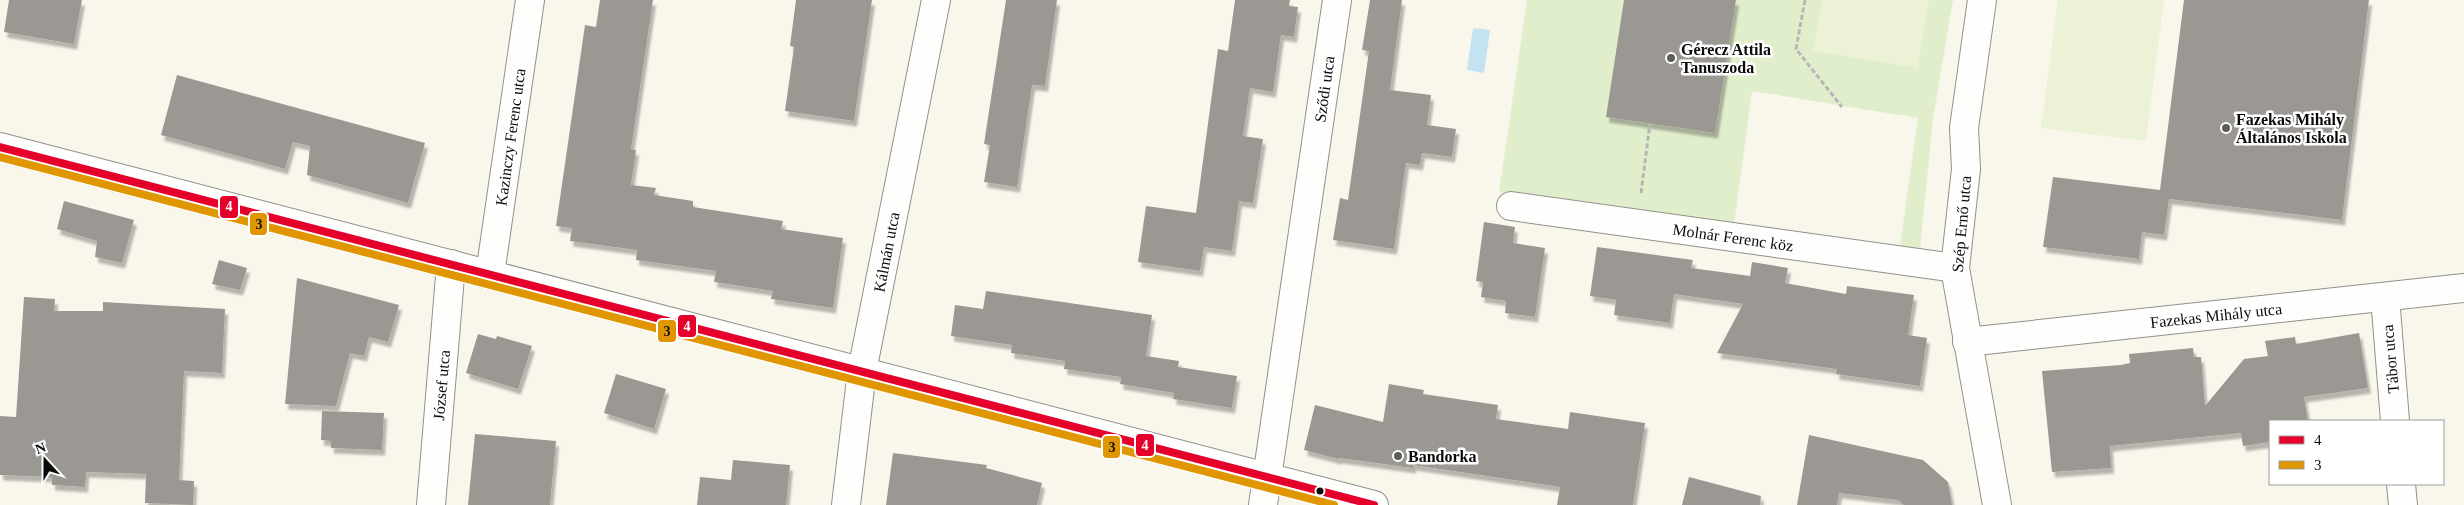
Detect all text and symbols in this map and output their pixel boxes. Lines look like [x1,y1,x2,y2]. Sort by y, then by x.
place label: Gérecz Attila Tanuszoda [1681,41,1771,76]
marker: Gérecz Attila Tanuszoda [1665,52,1677,64]
street label: Sződi utca [1311,55,1338,123]
street label: Kazinczy Ferenc utca [492,67,530,207]
place label: Fazekas Mihály Általános Iskola [2236,111,2347,146]
marker: Fazekas Mihály Általános Iskola [2220,122,2232,134]
street label: Szép Ernő utca [1949,175,1975,273]
line badge: 4 [219,195,239,219]
text: 4 [226,199,233,214]
street label: Kálmán utca [870,211,903,294]
line badge: 3 [249,212,268,236]
text: 3 [256,217,263,232]
street label: Molnár Ferenc köz [1671,221,1794,254]
street label: Fazekas Mihály utca [2149,300,2283,332]
line badge: 4 [677,314,697,338]
line badge: 3 [657,319,677,343]
text: 4 [684,319,691,334]
text: 3 [664,324,671,339]
street label: Tábor utca [2379,324,2402,394]
street label: József utca [430,349,453,421]
legend [2269,420,2444,485]
text: 4 [2314,432,2322,448]
line badge: 4 [1135,433,1155,457]
north arrow [20,435,70,485]
line badge: 3 [1102,435,1121,459]
text: 4 [1142,438,1149,453]
text: N [33,440,48,457]
text: 3 [1109,440,1116,455]
place label: Bandorka [1408,448,1476,465]
marker: Bandorka [1392,450,1404,462]
text: 3 [2314,457,2322,473]
unlabelled marker [1315,486,1325,496]

